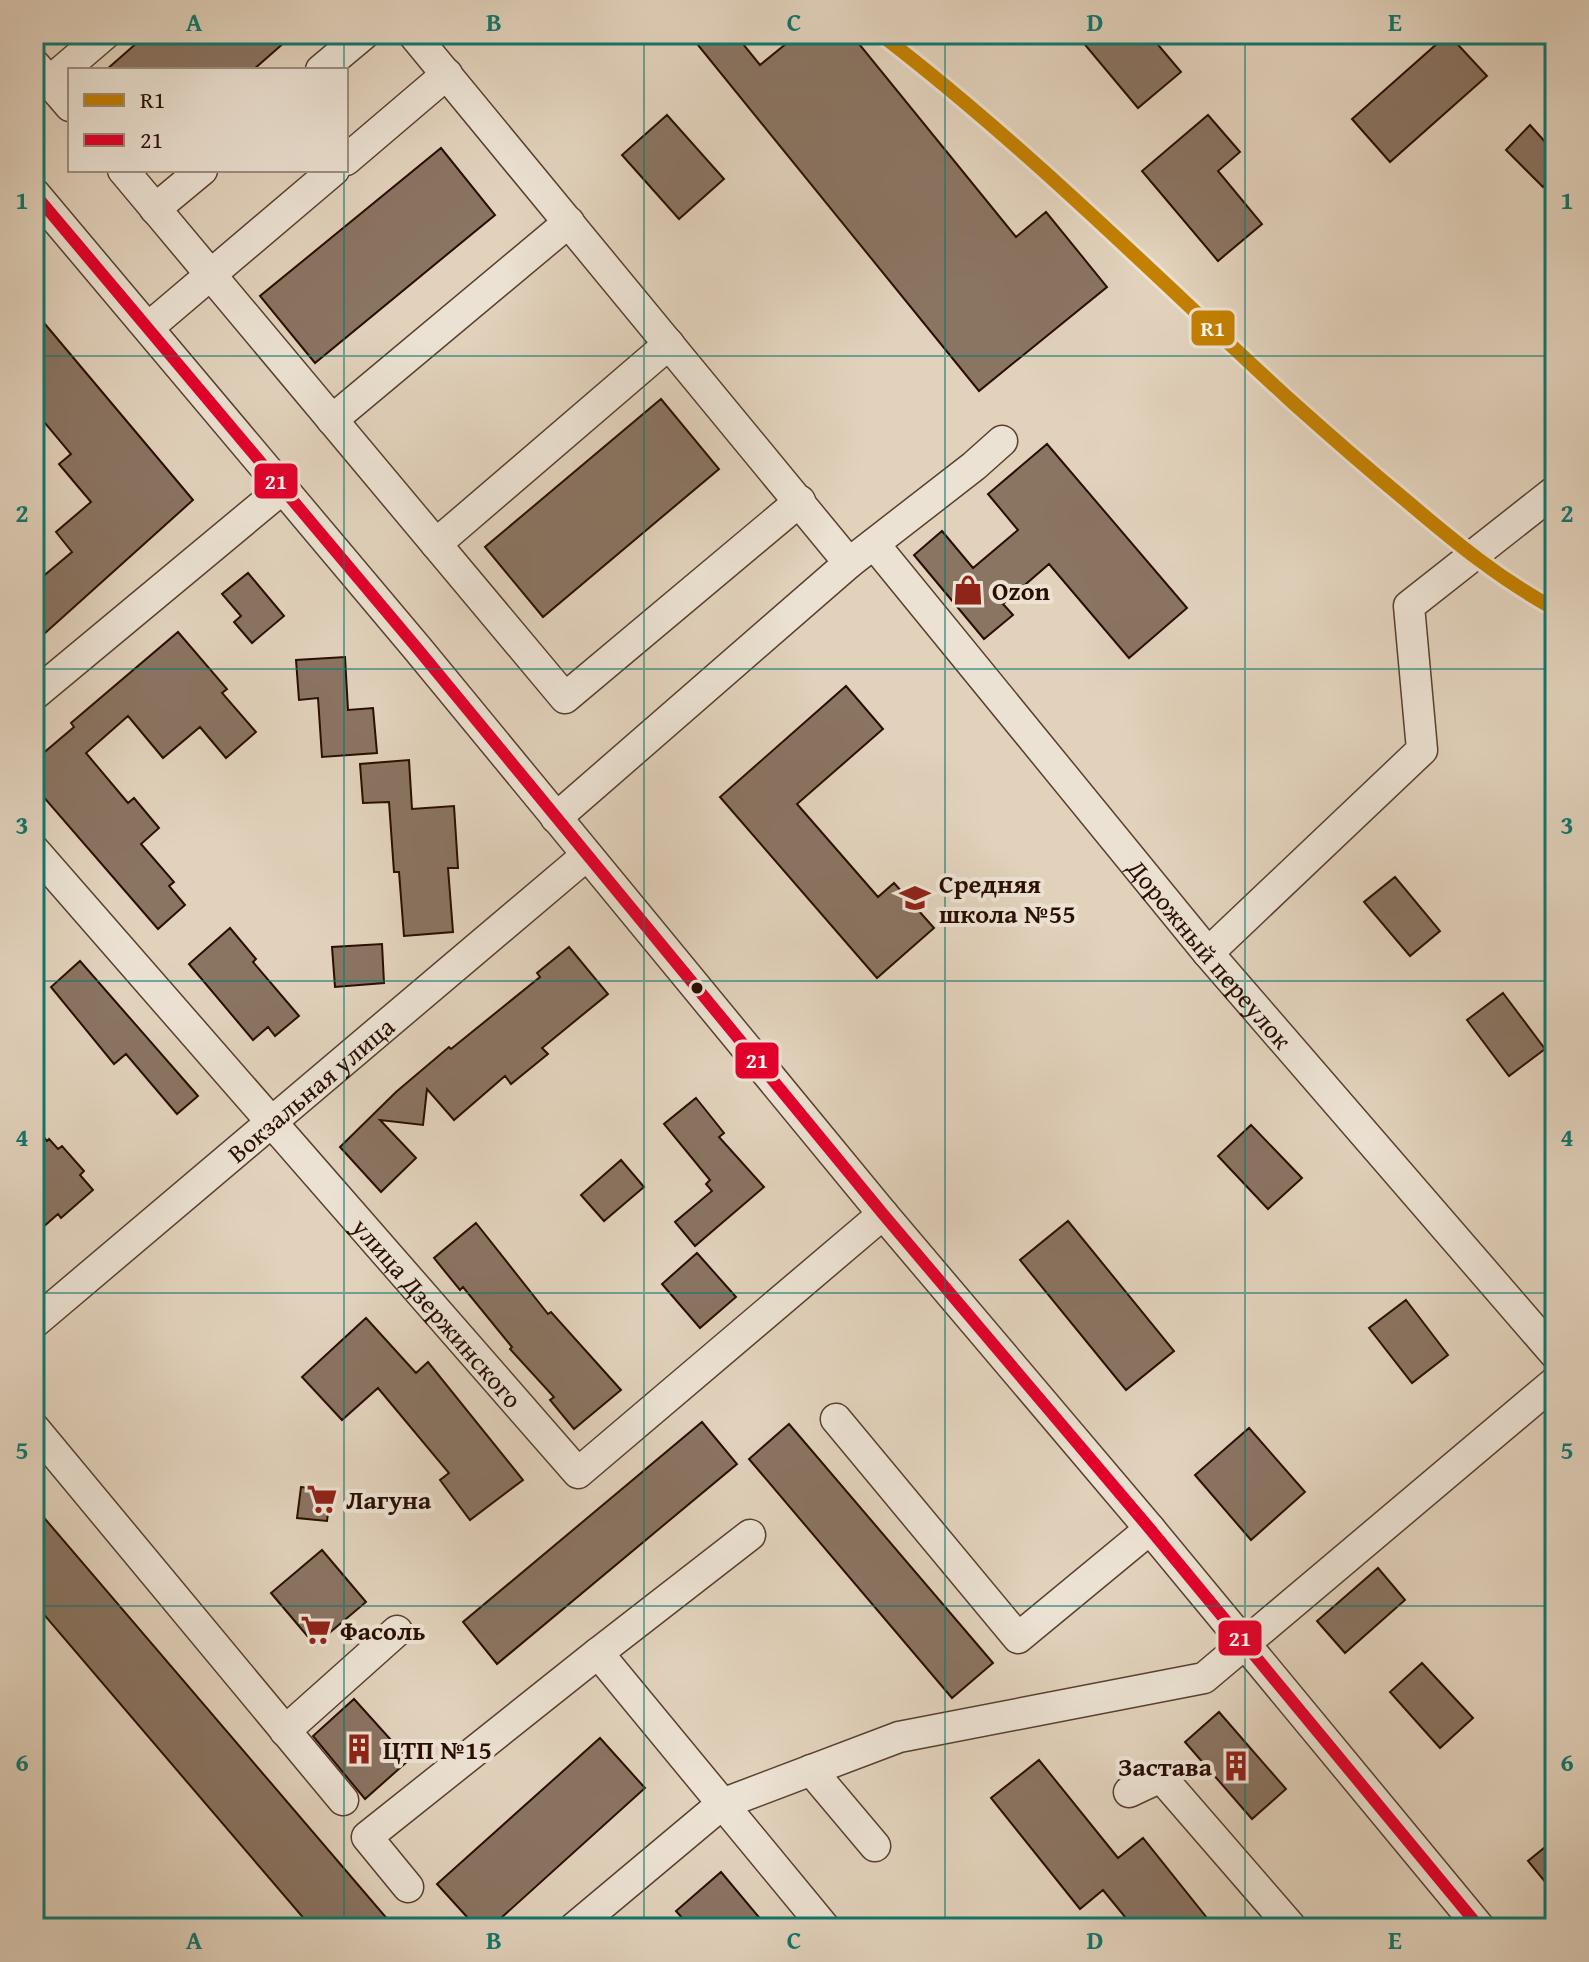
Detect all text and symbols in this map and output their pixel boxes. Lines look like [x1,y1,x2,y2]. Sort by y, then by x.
text: A [186,2,203,41]
text: B [486,2,502,41]
text: C [787,2,801,41]
text: D [1087,2,1103,41]
text: E [1388,2,1402,41]
legend [68,68,348,172]
text: R1 [140,82,165,117]
text: 21 [140,122,163,157]
text: 1 [15,180,29,219]
text: 1 [1560,180,1574,219]
line badge: R1 [1190,309,1236,347]
text: R1 [1200,312,1226,344]
line badge: 21 [253,462,299,500]
text: 21 [265,465,287,497]
text: 2 [15,493,29,532]
text: 2 [1560,493,1574,532]
place label: Ozon [992,571,1051,610]
shop icon: Ozon [951,573,985,607]
text: 3 [15,805,29,844]
text: 3 [1560,805,1574,844]
street label: Дорожный переулок [1118,849,1302,1058]
place label: Средняя школа №55 [939,864,1076,933]
school or university icon: Средняя школа №55 [898,881,932,915]
unlabelled marker [689,980,705,996]
street label: Вокзальная улица [218,1007,403,1171]
line badge: 21 [734,1041,780,1080]
text: 21 [746,1044,768,1076]
text: 4 [15,1117,29,1156]
text: 4 [1560,1117,1574,1156]
street label: улица Дзержинского [343,1208,532,1417]
text: 5 [15,1430,29,1469]
text: 5 [1560,1430,1574,1469]
place label: Лагуна [346,1480,432,1519]
supermarket icon: Лагуна [305,1482,339,1516]
place label: Фасоль [340,1611,426,1650]
supermarket icon: Фасоль [299,1613,333,1647]
line badge: 21 [1217,1619,1263,1657]
text: 21 [1229,1622,1251,1654]
place label: ЦТП №15 [383,1730,492,1769]
building icon: ЦТП №15 [342,1732,376,1766]
text: 6 [15,1742,29,1781]
text: 6 [1560,1742,1574,1781]
place label: Застава [1118,1747,1213,1786]
building icon: Застава [1219,1749,1253,1783]
text: A [186,1920,203,1959]
text: B [486,1920,502,1959]
text: C [787,1920,801,1959]
text: D [1087,1920,1103,1959]
text: E [1388,1920,1402,1959]

